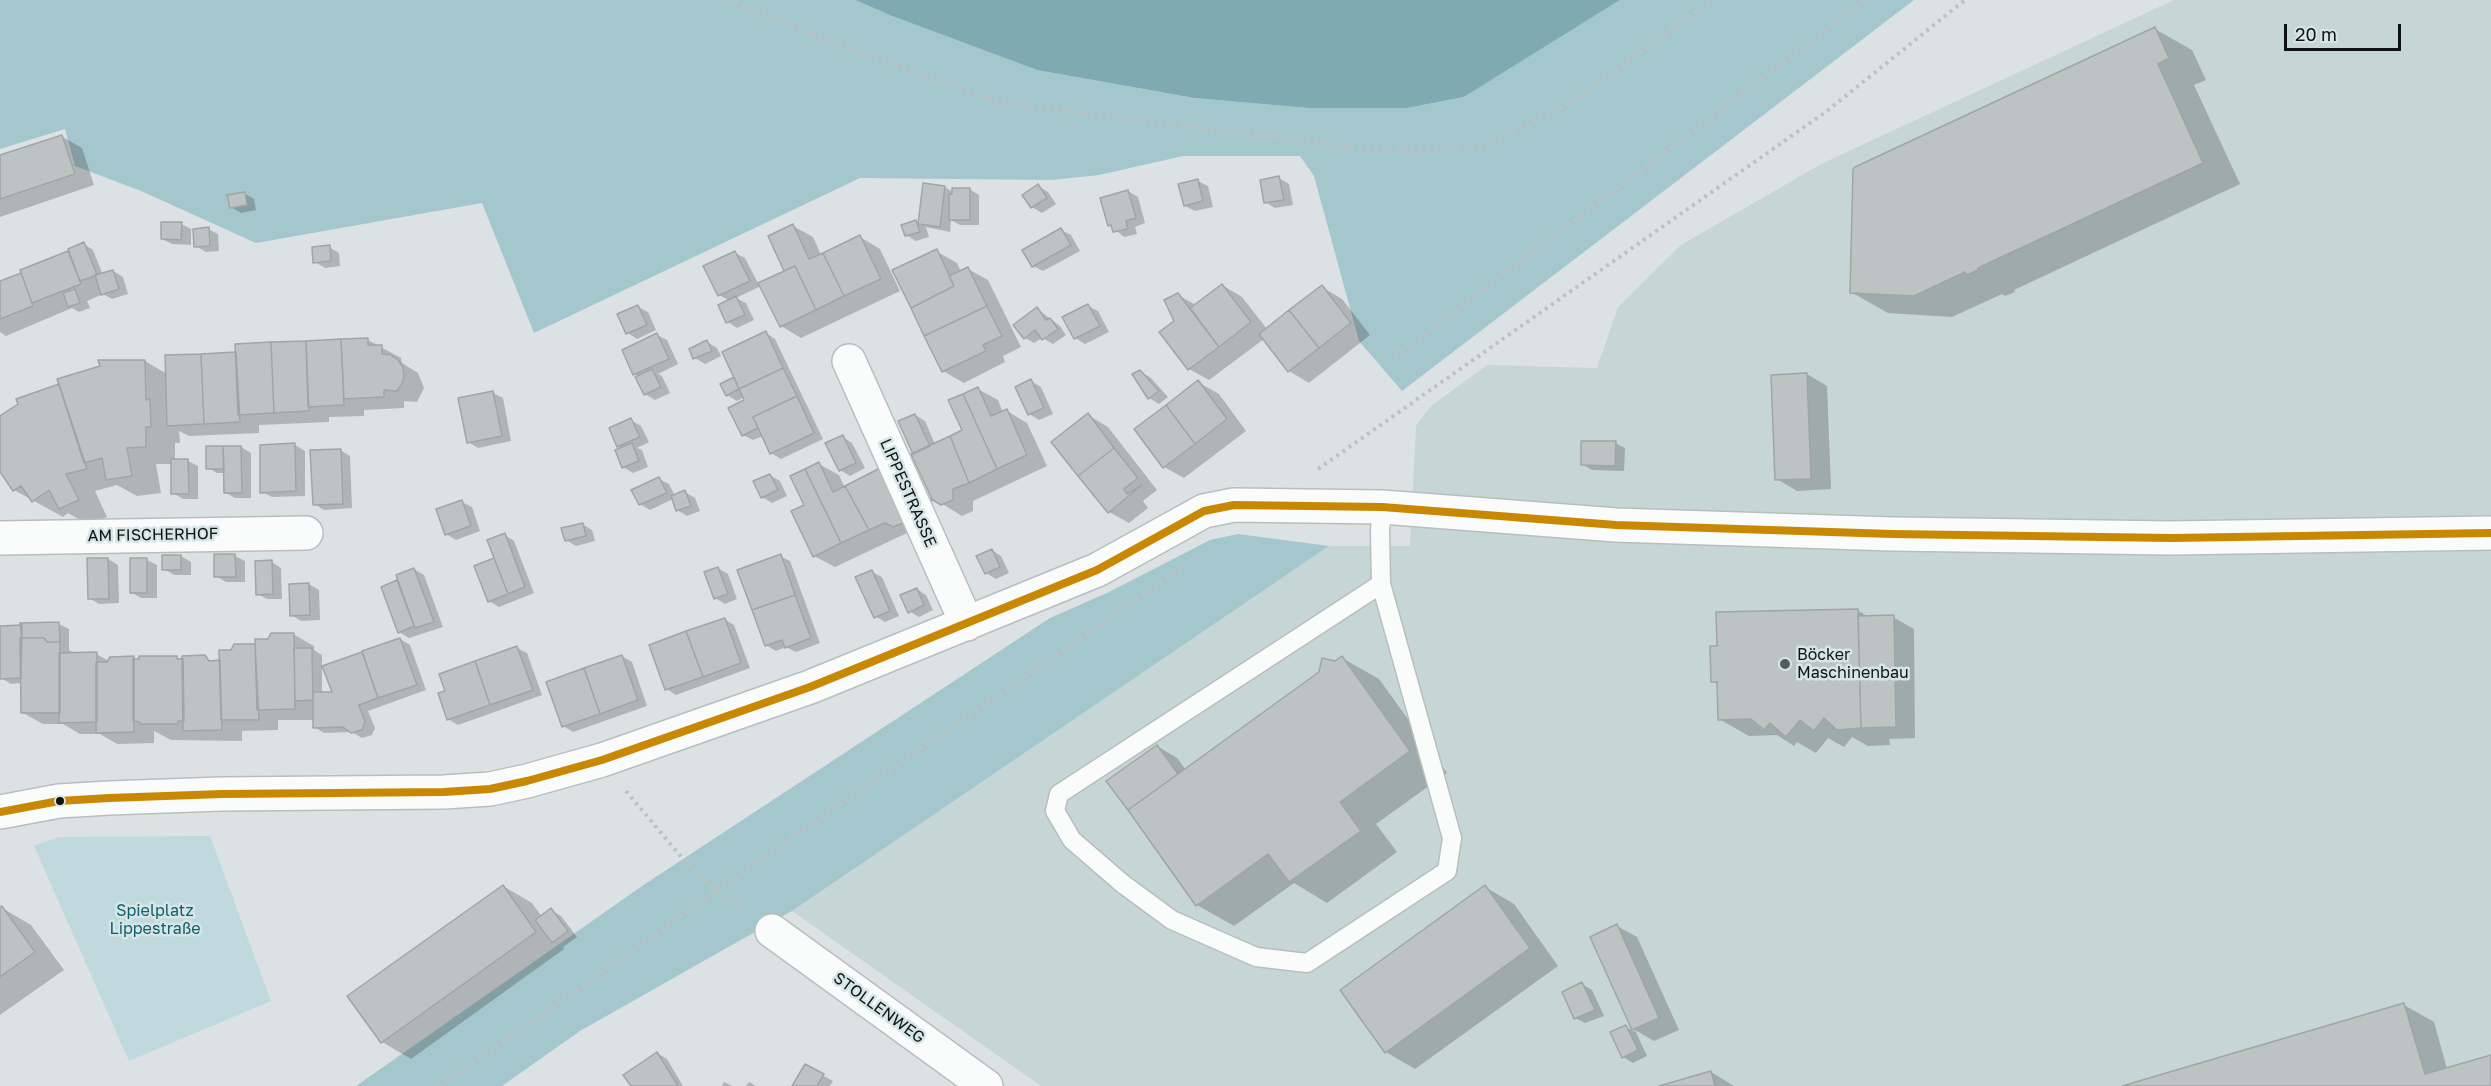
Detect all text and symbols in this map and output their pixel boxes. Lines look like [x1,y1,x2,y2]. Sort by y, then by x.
scale bar [2287,12,2404,50]
text: 20 m [2295,23,2337,45]
street label: LIPPESTRASSE [876,436,940,550]
street label: AM FISCHERHOF [88,524,218,546]
place label: Böcker Maschinenbau [1797,645,1909,683]
marker: Böcker Maschinenbau [1778,657,1792,671]
unlabelled marker [54,795,66,807]
park label: Spielplatz Lippestraße [110,901,200,939]
street label: STOLLENWEG [830,968,928,1048]

